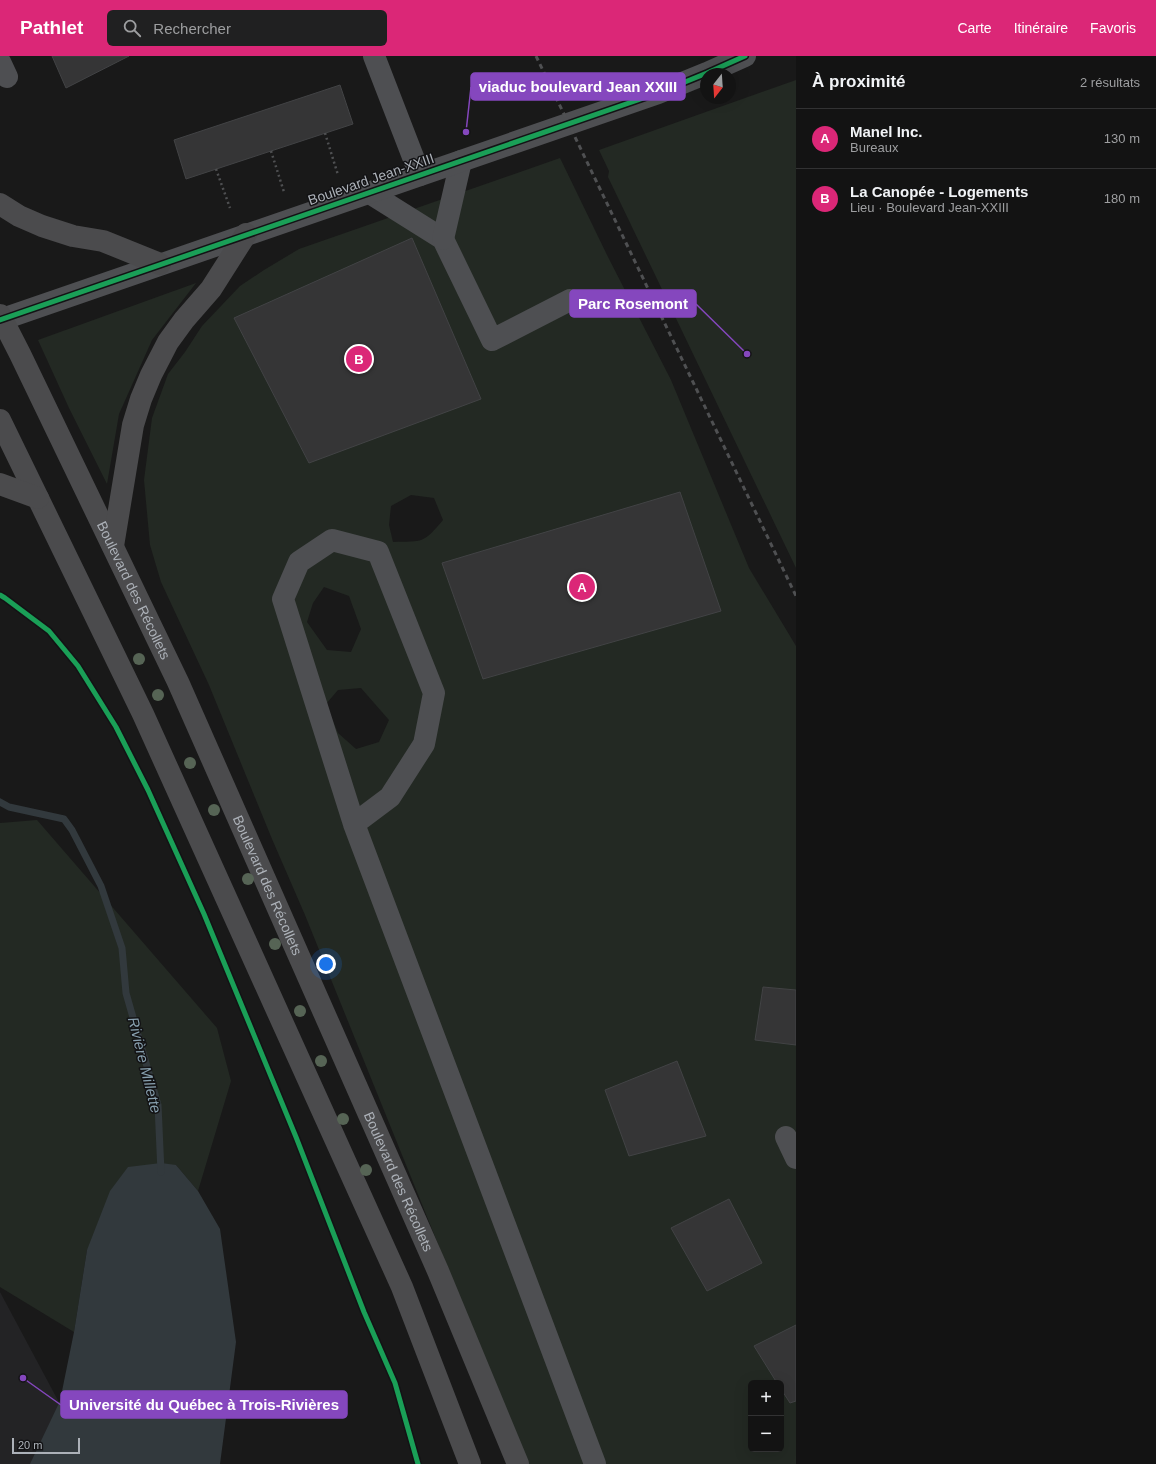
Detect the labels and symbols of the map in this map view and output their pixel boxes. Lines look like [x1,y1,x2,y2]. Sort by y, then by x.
north arrow [700,68,736,104]
callout: viaduc boulevard Jean XXIII [471,73,685,100]
text: viaduc boulevard Jean XXIII [479,78,677,95]
street label: Boulevard Jean-XXIII [306,150,436,208]
callout: Parc Rosemont [570,290,696,317]
text: Parc Rosemont [578,295,688,312]
pin: B [346,344,372,374]
street label: Boulevard des Récollets [94,519,174,662]
pin: A [569,572,595,602]
street label: Boulevard des Récollets [230,813,306,958]
your location [316,954,336,974]
water label: Rivière Millette [125,1015,165,1115]
street label: Boulevard des Récollets [361,1109,436,1254]
callout: Université du Québec à Trois-Rivières [61,1391,347,1418]
text: Université du Québec à Trois-Rivières [69,1396,339,1413]
scale bar [12,1436,80,1455]

